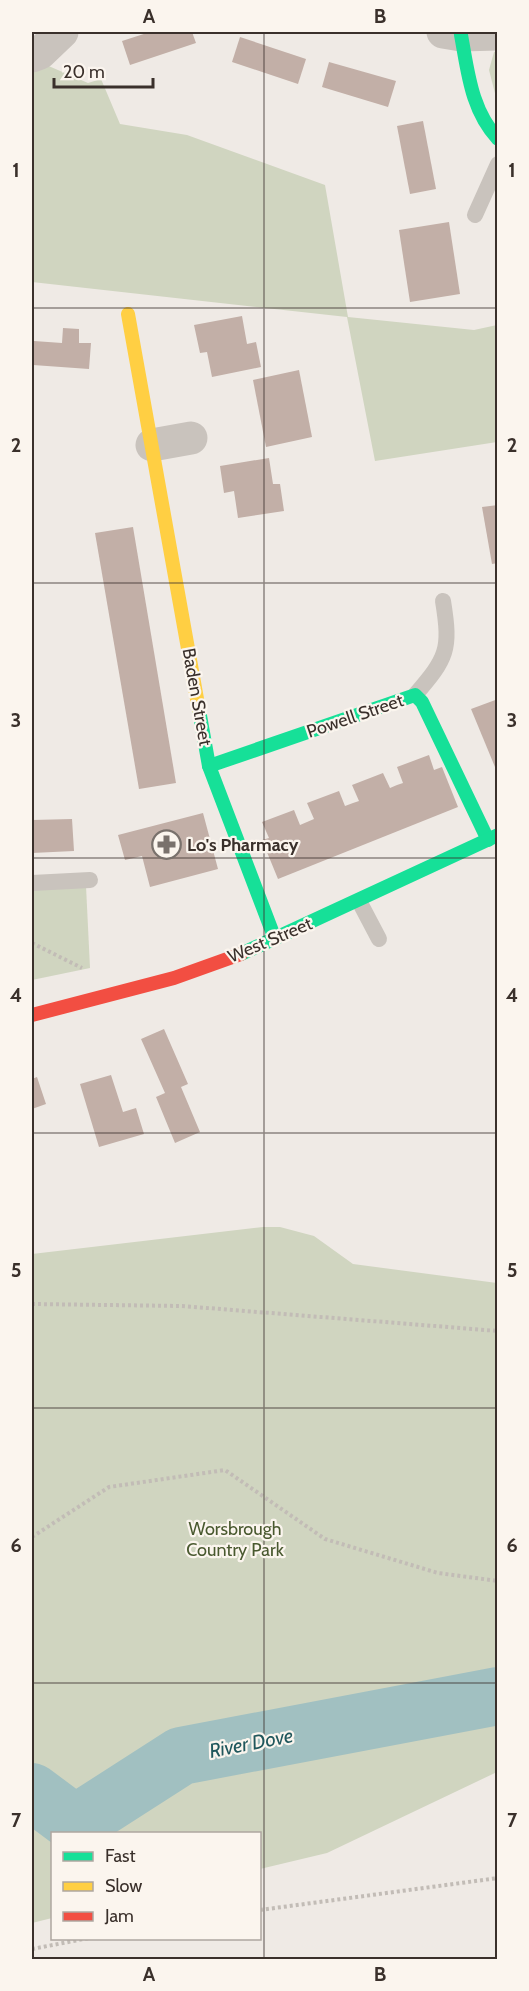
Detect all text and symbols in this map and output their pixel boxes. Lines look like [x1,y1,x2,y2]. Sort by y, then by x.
text: A [143,4,156,28]
text: B [374,4,386,28]
scale bar [54,51,153,89]
text: 20 m [63,61,105,83]
text: 1 [12,158,20,182]
text: 1 [508,158,516,182]
text: 2 [11,433,21,457]
text: 2 [507,433,517,457]
street label: Baden Street [178,646,216,748]
street label: Powell Street [304,689,406,743]
text: 3 [11,708,21,732]
text: 3 [507,708,517,732]
pharmacy icon: Lo's Pharmacy [150,829,182,861]
place label: Lo's Pharmacy [187,834,299,856]
street label: West Street [225,912,315,968]
text: 4 [10,983,22,1007]
text: 4 [506,983,518,1007]
text: 5 [11,1258,21,1282]
text: 5 [507,1258,517,1282]
park label: Worsbrough Country Park [186,1518,285,1561]
text: 6 [10,1533,22,1557]
text: 6 [506,1533,518,1557]
water label: River Dove [207,1723,295,1763]
text: 7 [11,1808,22,1832]
text: 7 [507,1808,518,1832]
legend [51,1832,261,1940]
text: Fast [105,1845,136,1867]
text: Slow [105,1875,142,1897]
text: Jam [104,1905,134,1927]
text: A [143,1962,156,1986]
text: B [374,1962,386,1986]

